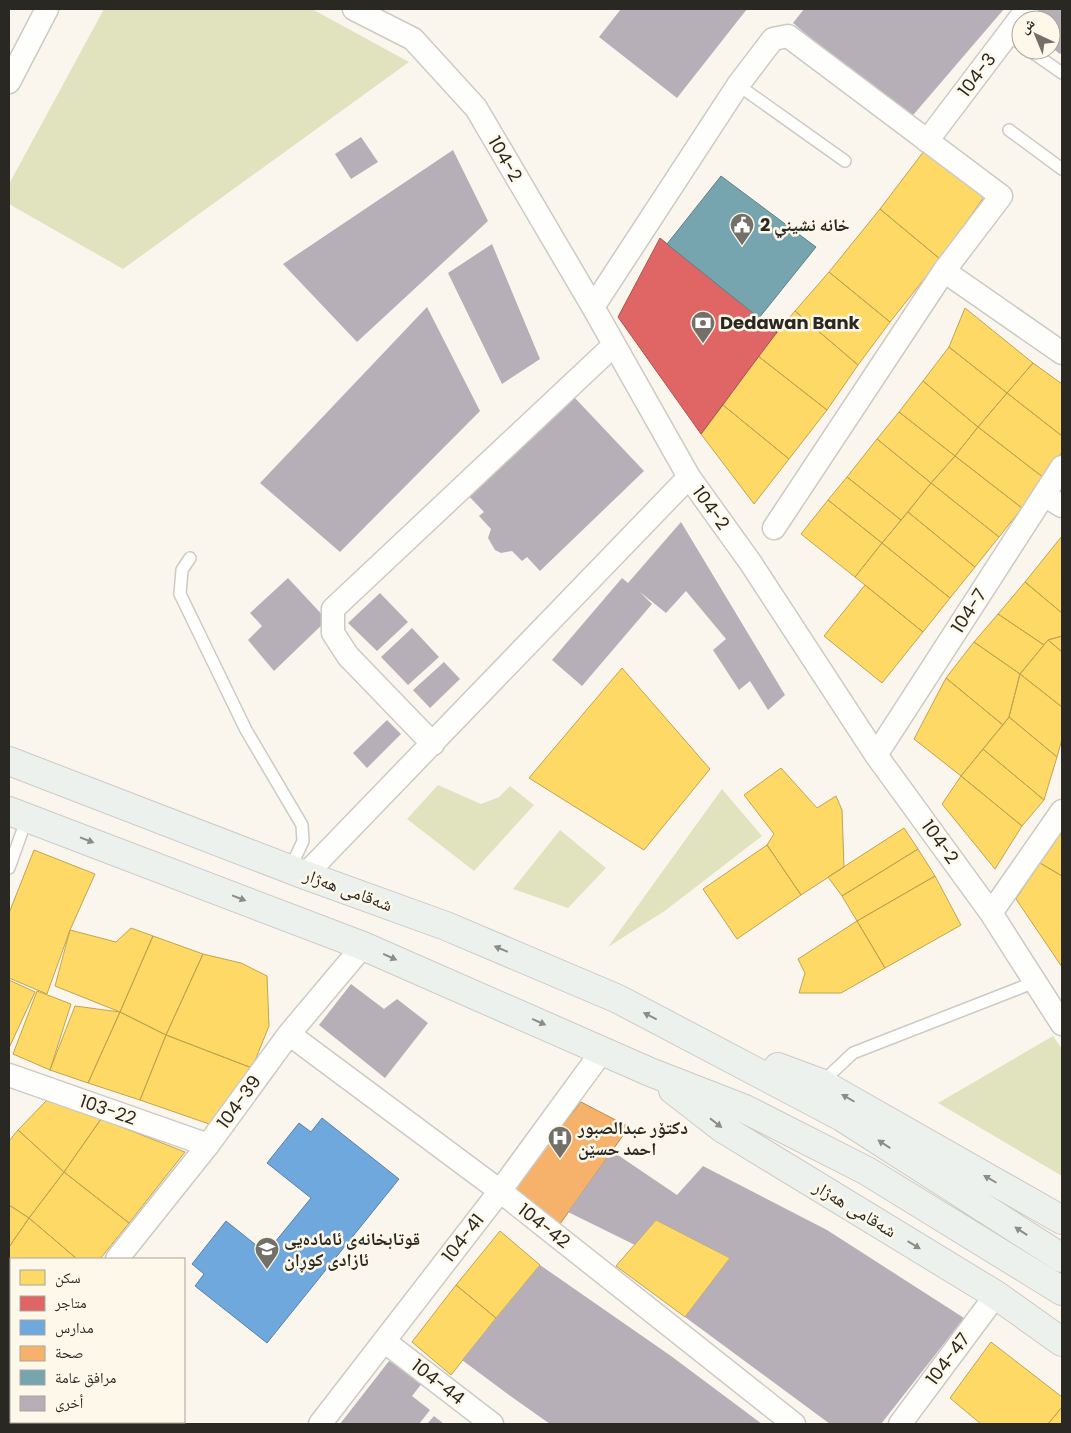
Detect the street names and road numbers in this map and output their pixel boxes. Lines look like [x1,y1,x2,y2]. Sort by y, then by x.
street label: 104-3 [952,48,1001,102]
street label: 104-2 [482,131,528,186]
street label: 104-2 [687,481,736,535]
street label: 104-7 [945,584,992,638]
street label: 104-2 [916,815,965,869]
street label: شەقامی هەژار [299,862,396,917]
street label: 104-39 [211,1070,266,1133]
street label: 103-22 [77,1088,140,1131]
street label: شەقامی هەژار [808,1173,902,1243]
street label: 104-42 [513,1197,576,1254]
street label: 104-41 [436,1208,490,1267]
street label: 104-47 [920,1327,976,1390]
street label: 104-44 [407,1353,470,1410]

